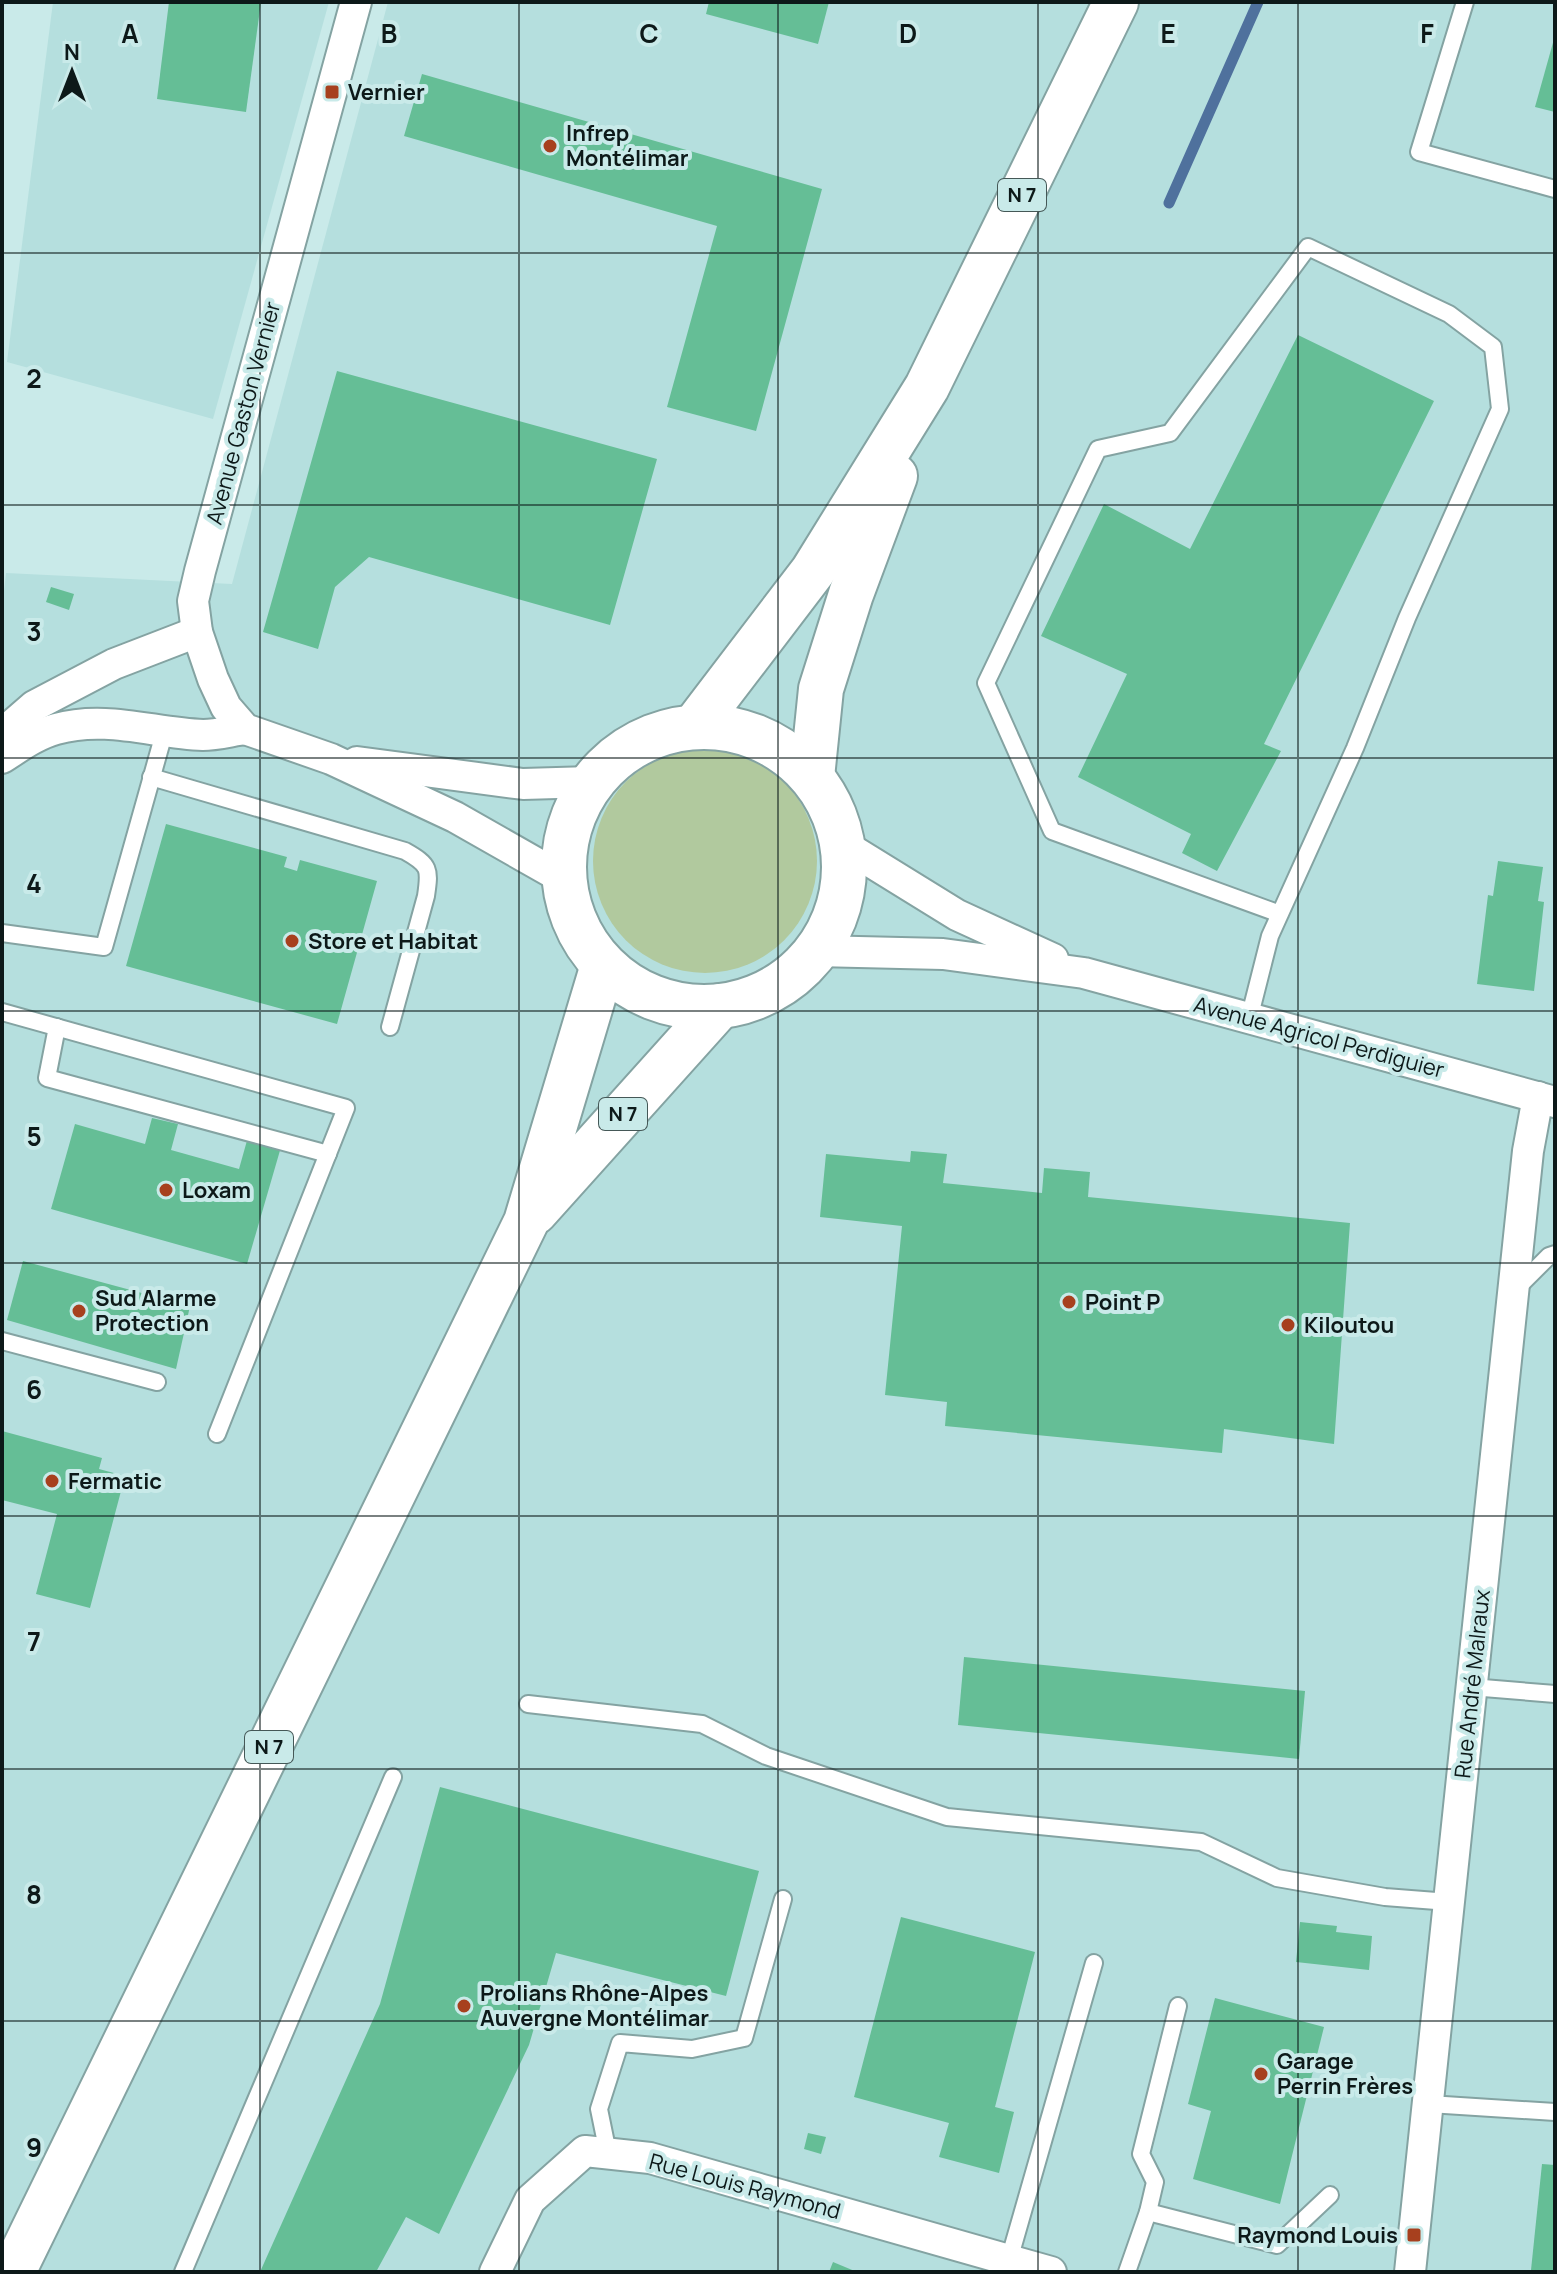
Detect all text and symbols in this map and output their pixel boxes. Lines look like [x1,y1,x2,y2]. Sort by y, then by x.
text: A [121,15,139,51]
text: B [381,15,397,51]
text: C [639,15,659,51]
text: D [899,15,917,51]
text: E [1160,15,1176,51]
text: F [1420,15,1434,51]
north arrow [32,32,112,112]
text: N [64,37,80,67]
place label: Vernier [348,77,425,107]
marker: Vernier [323,83,341,101]
place label: Infrep Montélimar [566,118,689,173]
marker: Infrep Montélimar [541,137,559,155]
road number: N 7 [998,179,1046,211]
street label: Avenue Gaston Vernier [199,298,287,528]
text: 2 [26,360,42,396]
text: 3 [26,613,42,649]
text: 4 [26,865,42,901]
place label: Store et Habitat [308,926,478,956]
marker: Store et Habitat [283,932,301,950]
street label: Avenue Agricol Perdiguier [1190,989,1448,1085]
road number: N 7 [599,1098,647,1130]
text: 5 [26,1118,42,1154]
place label: Loxam [182,1175,251,1205]
marker: Loxam [157,1181,175,1199]
place label: Sud Alarme Protection [95,1283,216,1338]
place label: Point P [1085,1287,1160,1317]
marker: Point P [1060,1293,1078,1311]
marker: Sud Alarme Protection [70,1302,88,1320]
place label: Kiloutou [1304,1310,1394,1340]
marker: Kiloutou [1279,1316,1297,1334]
text: 6 [26,1371,42,1407]
place label: Fermatic [68,1466,162,1496]
marker: Fermatic [43,1472,61,1490]
street label: Rue André Malraux [1447,1588,1497,1780]
text: 7 [27,1623,41,1659]
road number: N 7 [245,1731,293,1763]
text: 8 [26,1876,42,1912]
place label: Prolians Rhône-Alpes Auvergne Montélimar [480,1978,709,2033]
marker: Prolians Rhône-Alpes Auvergne Montélimar [455,1997,473,2015]
place label: Garage Perrin Frères [1277,2046,1413,2101]
marker: Garage Perrin Frères [1252,2065,1270,2083]
text: 9 [26,2129,42,2165]
street label: Rue Louis Raymond [646,2146,844,2226]
place label: Raymond Louis [1237,2220,1398,2250]
marker: Raymond Louis [1405,2226,1423,2244]

